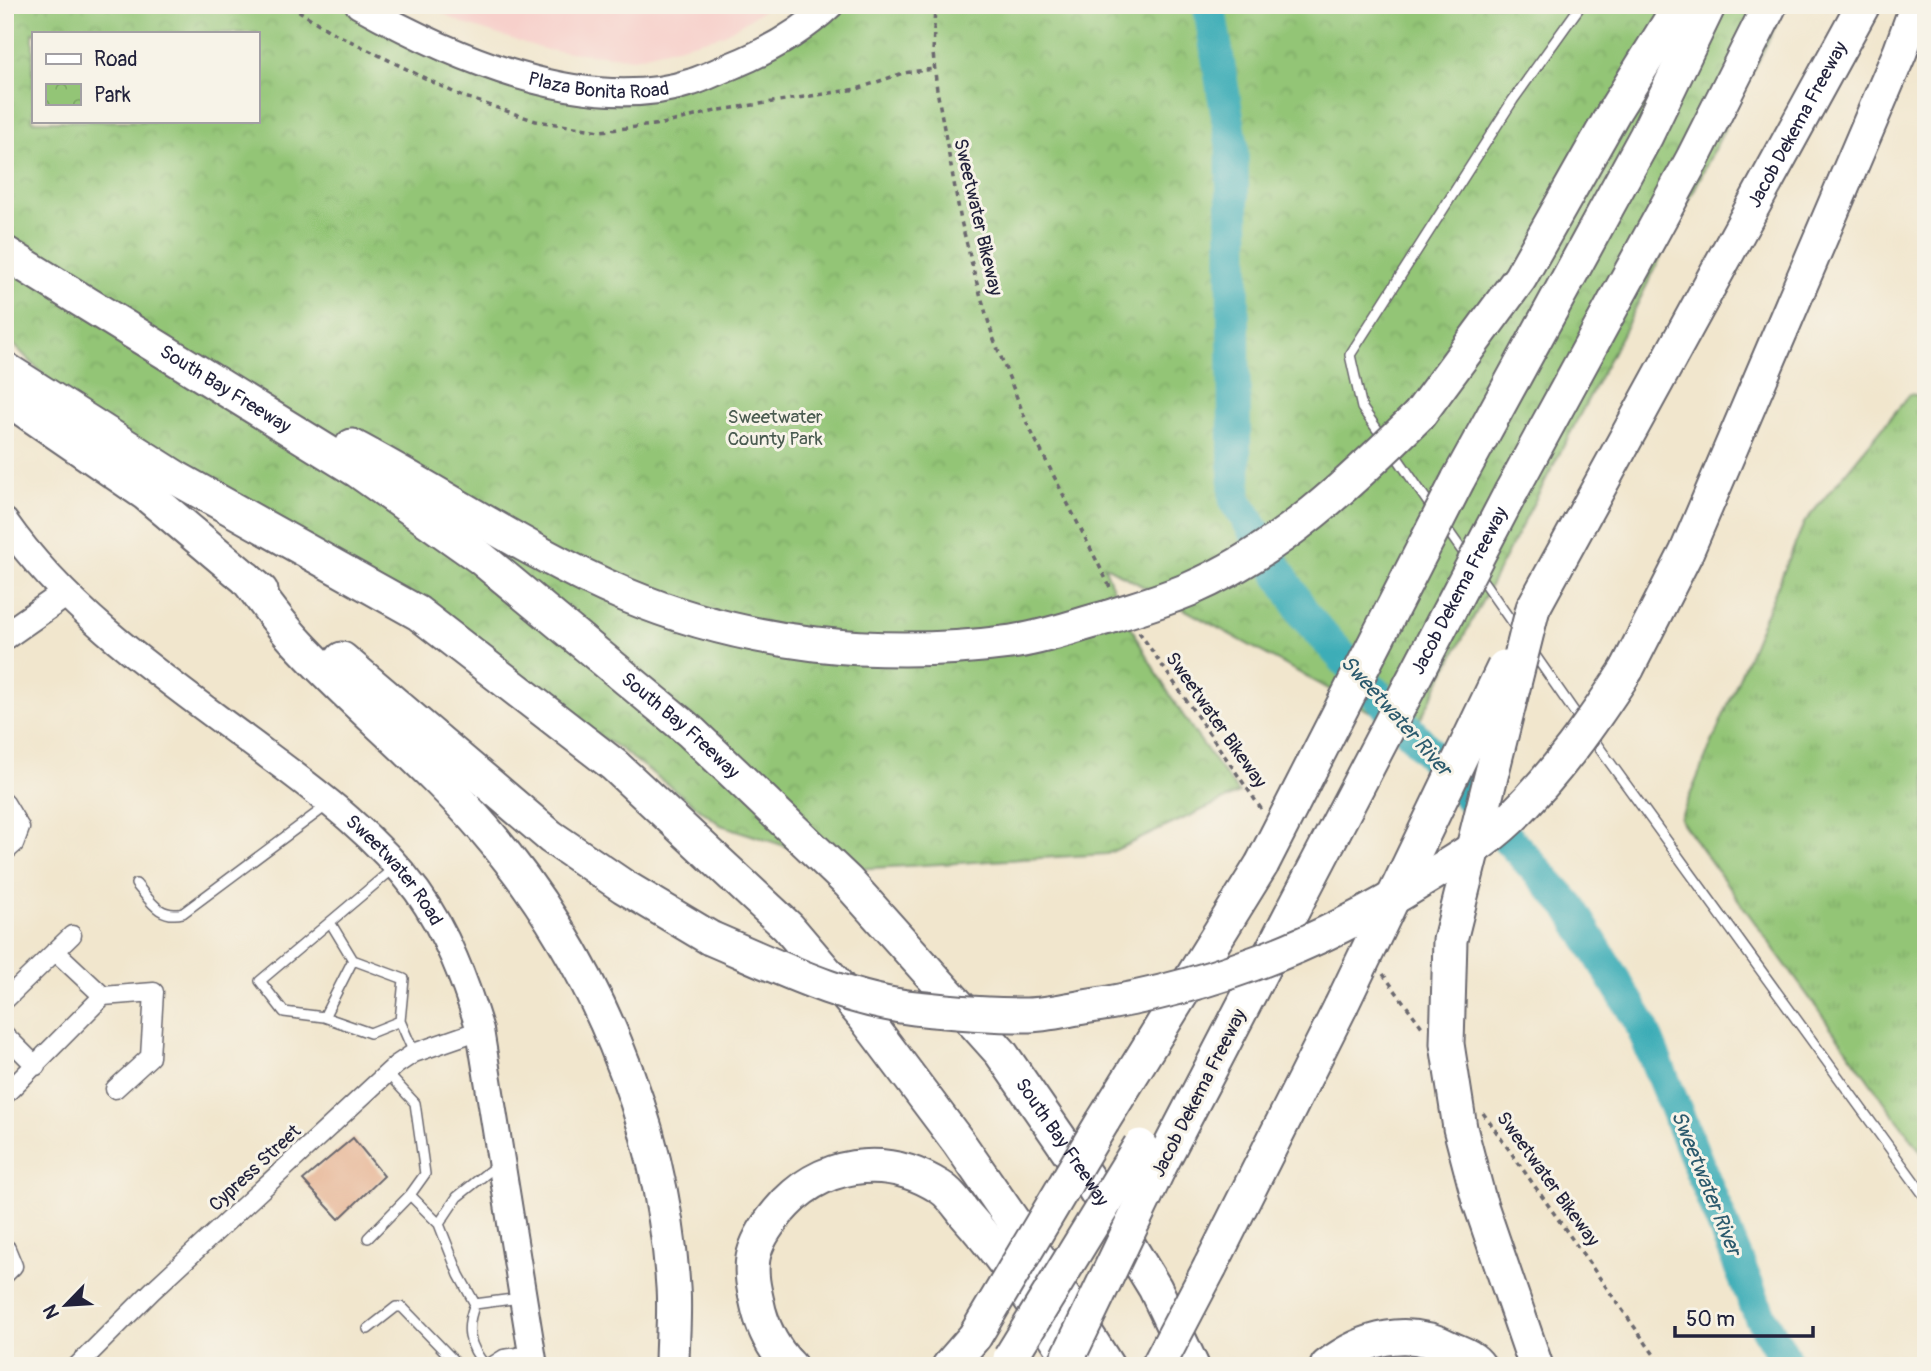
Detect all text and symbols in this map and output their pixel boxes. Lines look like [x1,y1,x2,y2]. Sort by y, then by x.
legend [32,32,259,122]
street label: Jacob Dekema Freeway [1742,37,1853,212]
text: Road [94,46,138,73]
street label: Plaza Bonita Road [526,67,671,104]
text: Park [94,82,131,109]
street label: Sweetwater Bikeway [948,136,1008,298]
street label: South Bay Freeway [155,340,295,439]
park label: Sweetwater County Park [727,405,823,451]
street label: Jacob Dekema Freeway [1406,503,1513,679]
street label: Sweetwater Bikeway [1160,647,1272,793]
water label: Sweetwater River [1335,650,1459,784]
street label: South Bay Freeway [616,667,745,784]
street label: Sweetwater Road [341,810,448,930]
street label: Jacob Dekema Freeway [1146,1005,1252,1181]
street label: South Bay Freeway [1010,1074,1114,1211]
street label: Sweetwater Bikeway [1491,1107,1605,1251]
water label: Sweetwater River [1665,1107,1748,1262]
street label: Cypress Street [204,1119,306,1217]
north arrow [32,1270,102,1340]
scale bar [1675,1294,1814,1338]
text: N [38,1301,65,1323]
text: 50 m [1686,1306,1735,1333]

